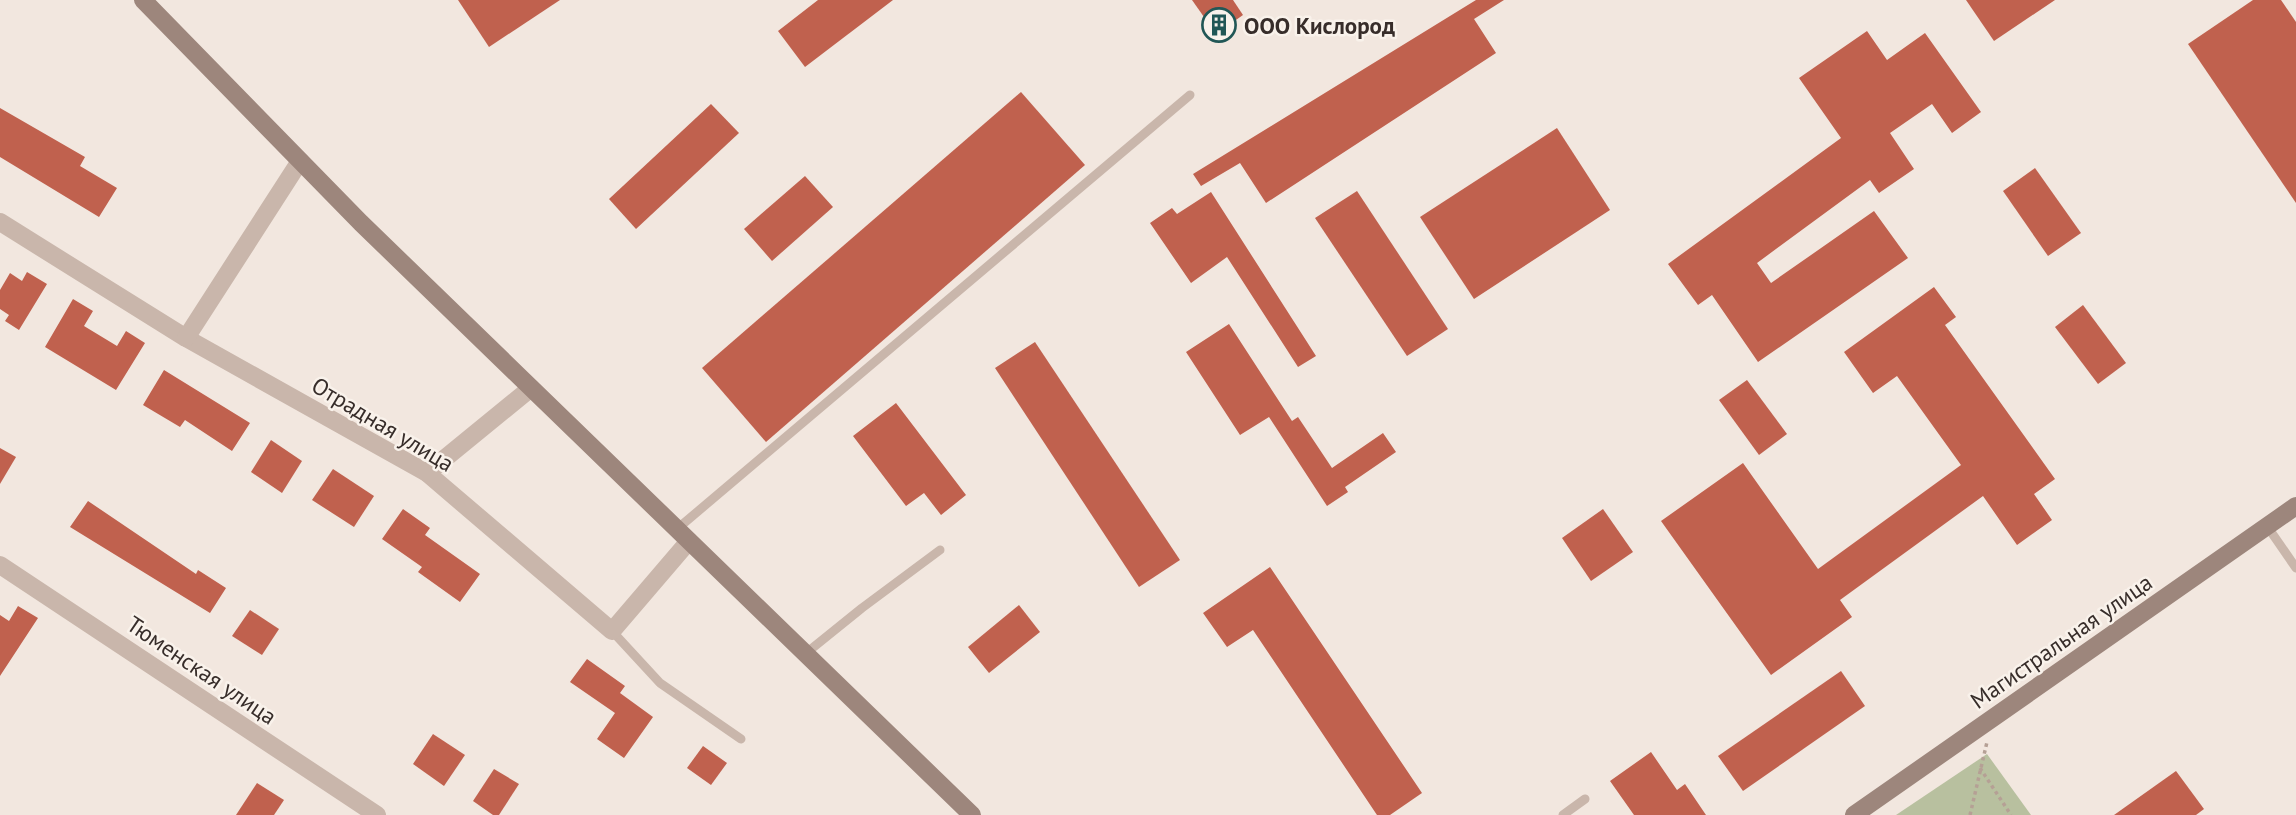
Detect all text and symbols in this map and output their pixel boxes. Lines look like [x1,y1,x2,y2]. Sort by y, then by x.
building icon: ООО Кислород [1200,6,1238,44]
place label: ООО Кислород [1244,11,1395,40]
street label: Отрадная улица [307,370,459,478]
street label: Магистральная улица [1964,567,2158,715]
street label: Тюменская улица [122,609,282,731]

